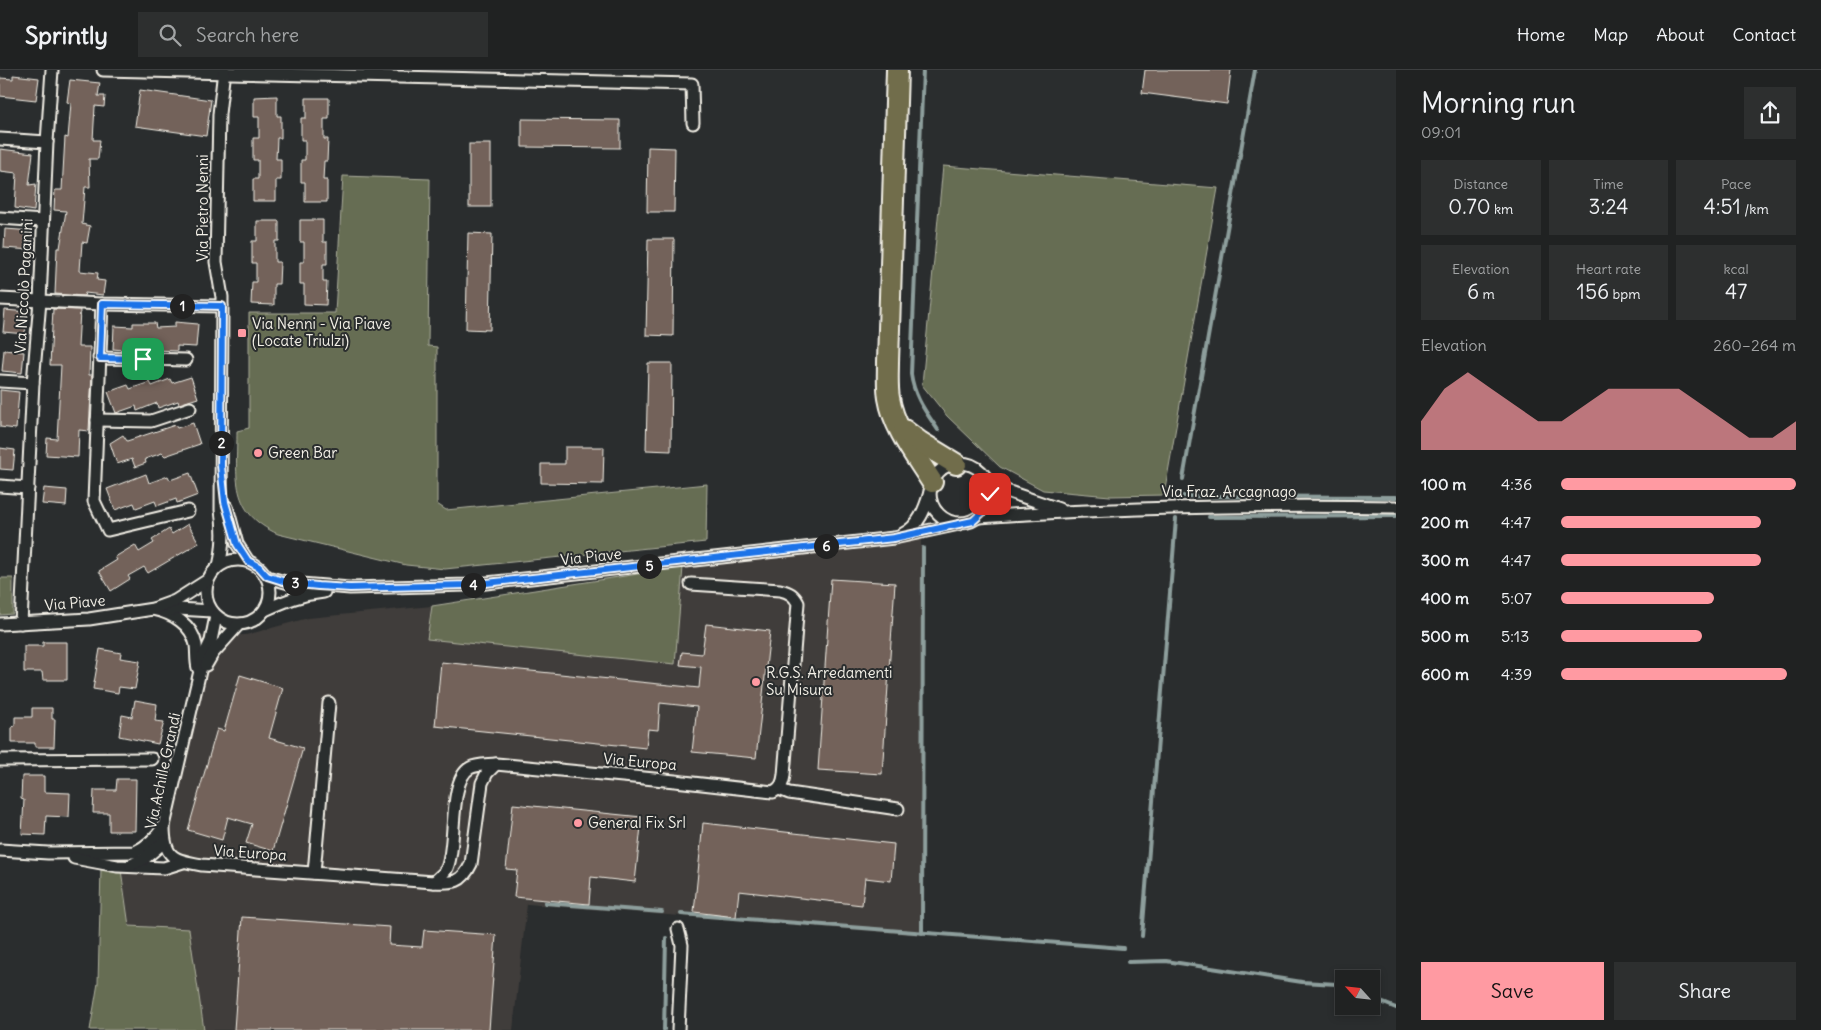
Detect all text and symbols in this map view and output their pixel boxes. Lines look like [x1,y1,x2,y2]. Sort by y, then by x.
search box [138,12,488,57]
text: Sprintly [25,20,108,50]
icon: search [156,21,184,49]
text: Search here [196,23,299,47]
text: Home [1517,23,1565,46]
text: Map [1593,23,1628,46]
text: About [1656,23,1704,46]
text: Contact [1732,23,1796,46]
text: Morning run [1421,85,1576,121]
button: share [1744,87,1796,139]
text: 09:01 [1421,122,1461,142]
street label: Via Pietro Nenni [193,154,212,262]
text: Distance [1453,175,1508,193]
text: Time [1593,175,1624,193]
text: Pace [1721,175,1751,193]
text: 0.70 [1448,193,1491,220]
text: 3:24 [1589,193,1628,220]
text: 4:51 [1704,193,1741,220]
text: km [1491,200,1513,218]
text: /km [1741,200,1769,218]
street label: Via Niccolò Paganini [10,218,37,354]
text: Elevation [1452,260,1510,278]
text: Heart rate [1576,260,1641,278]
text: kcal [1724,260,1749,278]
text: 6 [1467,278,1479,305]
text: 156 [1577,278,1609,305]
text: 47 [1725,278,1747,305]
text: m [1479,285,1495,303]
text: bpm [1609,285,1640,303]
pin: 1 [170,294,194,318]
text: 1 [180,297,185,315]
place label: Via Nenni - Via Piave (Locate Triulzi) [252,314,391,350]
marker: Via Nenni - Via Piave (Locate Triulzi) [236,327,248,339]
text: Elevation [1421,335,1487,355]
text: 260–264 m [1713,335,1796,355]
pin [122,338,164,380]
icon: arrive [129,345,157,373]
pin: 2 [208,430,234,456]
text: 2 [218,434,225,452]
place label: Green Bar [268,443,337,462]
marker: Green Bar [252,447,264,459]
pin [969,473,1011,515]
text: 100 m [1421,474,1466,494]
text: 4:36 [1501,474,1532,494]
icon: check [976,480,1004,508]
street label: Via Fraz. Arcagnago [1161,482,1297,501]
text: 200 m [1421,512,1469,532]
text: 4:47 [1501,512,1531,532]
pin: 6 [814,534,838,558]
text: 6 [822,537,831,555]
street label: Via Piave [560,544,622,569]
text: 300 m [1421,550,1469,570]
text: 4:47 [1501,550,1531,570]
pin: 5 [636,554,662,578]
text: 5 [645,557,654,575]
pin: 3 [282,570,308,596]
pin: 4 [460,572,486,598]
text: 3 [292,574,299,592]
text: 4 [469,576,478,594]
text: 400 m [1421,588,1469,608]
text: 5:07 [1501,588,1532,608]
street label: Via Piave [44,590,106,615]
text: 500 m [1421,626,1469,646]
text: 5:13 [1501,626,1529,646]
place label: R.G.S. Arredamenti Su Misura [766,663,892,699]
text: 600 m [1421,664,1469,684]
text: 4:39 [1501,664,1532,684]
marker: R.G.S. Arredamenti Su Misura [750,676,762,688]
street label: Via Achille Grandi [141,711,184,831]
street label: Via Europa [602,749,678,774]
place label: General Fix Srl [588,813,686,832]
marker: General Fix Srl [572,817,584,829]
street label: Via Europa [213,840,288,865]
button: Save [1421,962,1604,1020]
button: Share [1614,962,1796,1020]
north arrow [1335,970,1380,1015]
map controls [1335,970,1380,1015]

